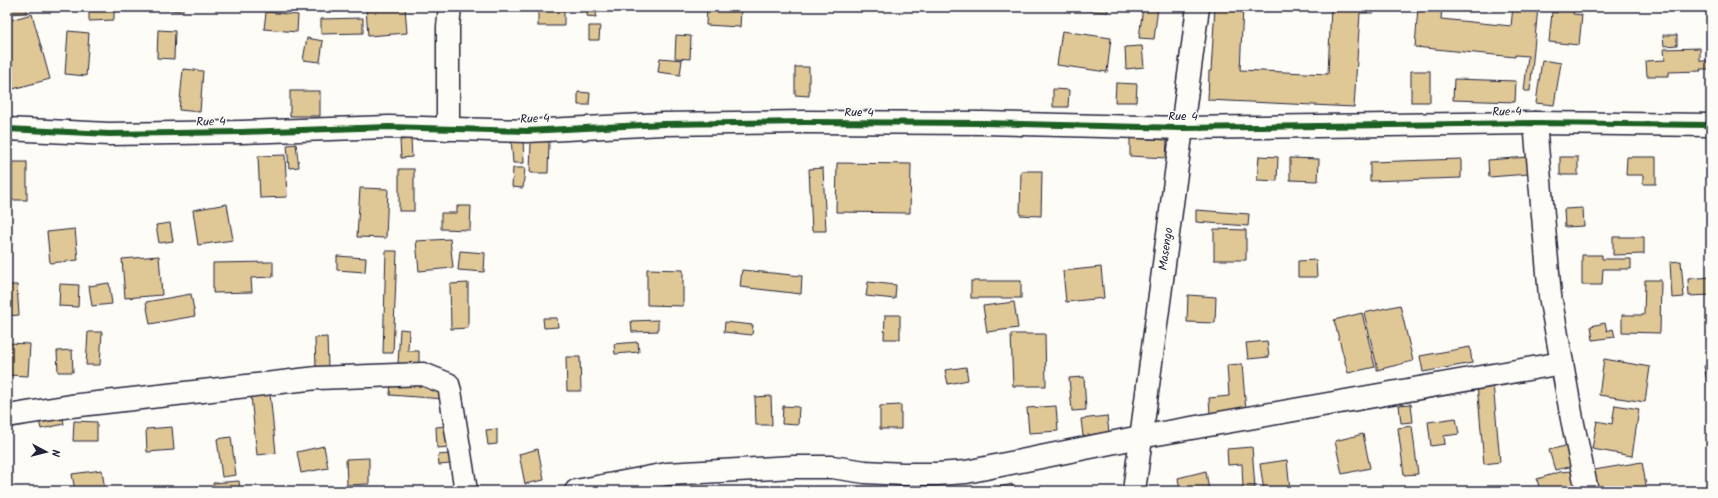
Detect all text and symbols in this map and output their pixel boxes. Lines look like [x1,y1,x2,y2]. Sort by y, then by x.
street label: Rue 4 [1492,102,1522,122]
street label: Rue 4 [844,103,874,122]
street label: Rue 4 [1168,107,1198,126]
street label: Rue 4 [520,109,551,129]
street label: Rue 4 [196,112,226,132]
street label: Masengo [1154,226,1178,272]
north arrow [26,432,66,472]
text: N [46,449,64,458]

